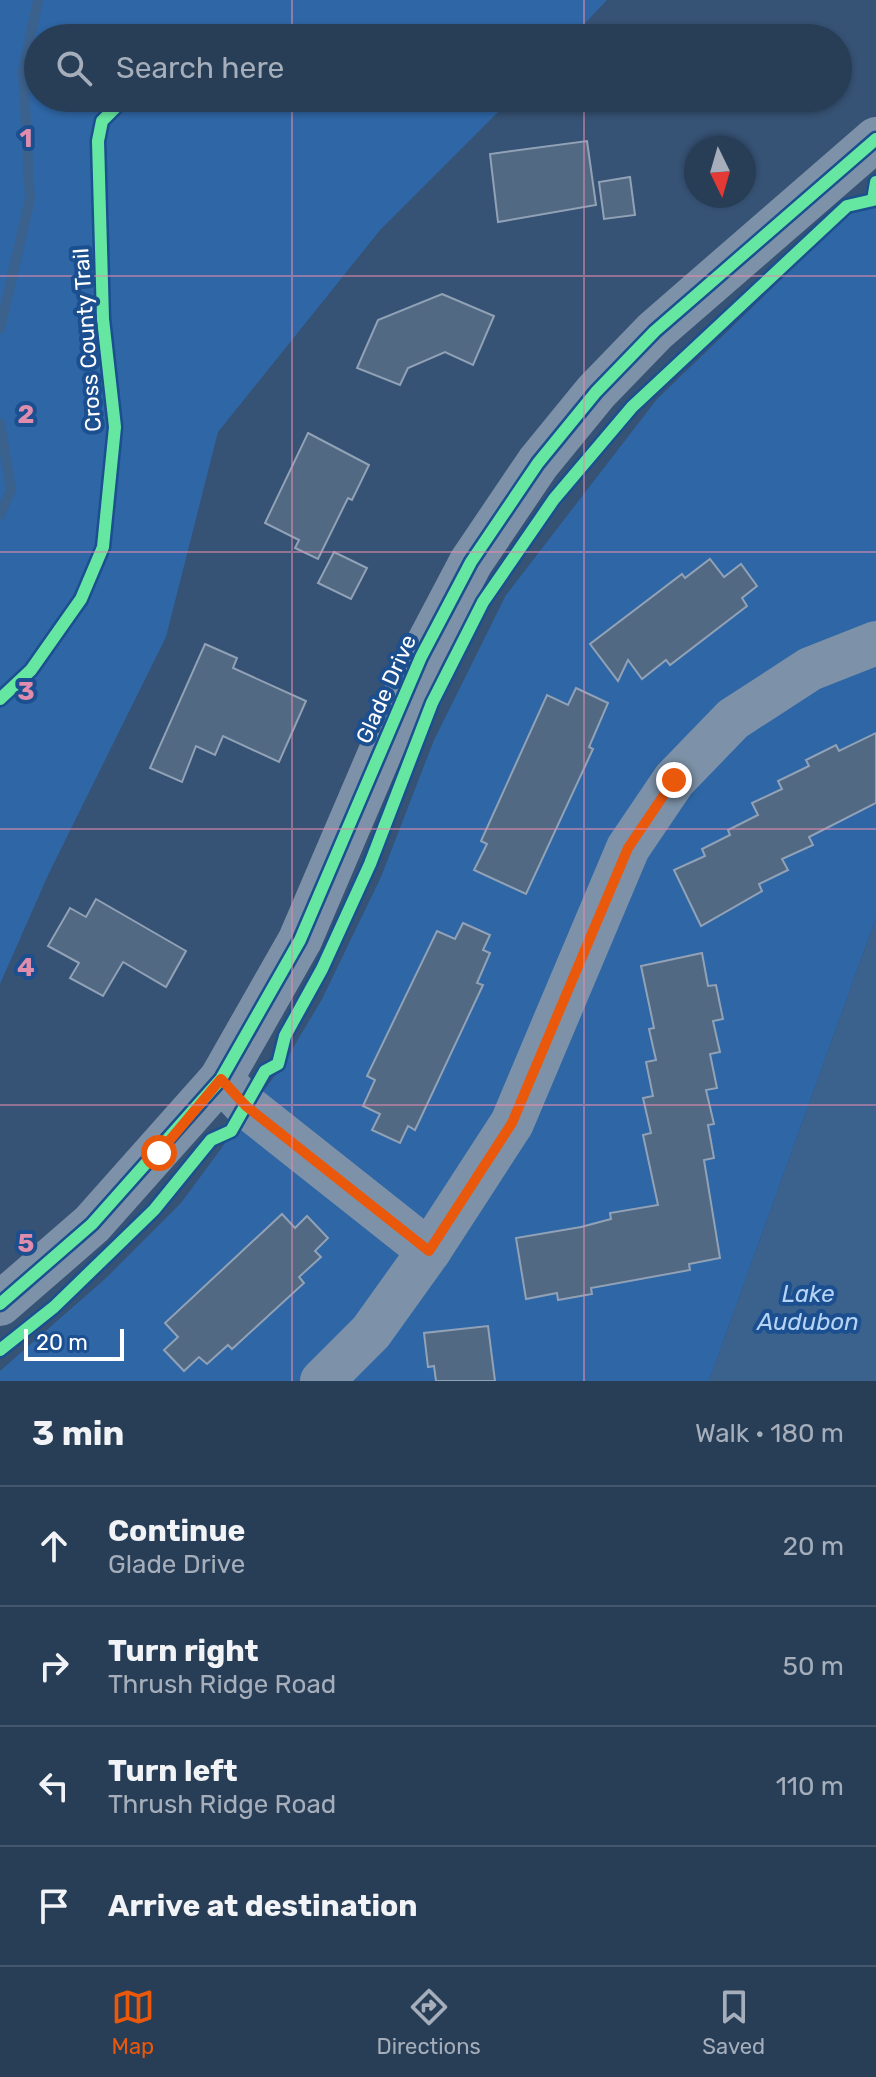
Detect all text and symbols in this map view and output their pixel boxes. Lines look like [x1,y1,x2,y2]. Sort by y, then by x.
search box [24,24,852,112]
icon: search [52,46,96,90]
text: Search here [116,50,284,86]
text: 1 [20,123,32,154]
north arrow [684,136,756,208]
street label: Cross County Trail [67,247,107,433]
text: 2 [18,399,34,430]
street label: Glade Drive [350,630,422,748]
text: 3 [17,676,35,707]
route end [656,762,692,798]
text: 4 [17,952,35,983]
route start [141,1135,177,1171]
text: 5 [18,1228,34,1259]
water label: Lake Audubon [755,1280,859,1336]
scale bar [24,1325,124,1361]
text: 20 m [36,1329,88,1356]
text: 3 min [32,1413,124,1454]
text: Walk · 180 m [695,1418,844,1449]
text: Continue [108,1513,245,1549]
icon: ahead [32,1524,76,1568]
text: 20 m [783,1531,844,1562]
text: Glade Drive [108,1549,245,1580]
text: Turn right [108,1633,259,1669]
icon: right [32,1644,76,1688]
text: 50 m [783,1651,844,1682]
text: Thrush Ridge Road [108,1669,336,1700]
text: Turn left [108,1753,238,1789]
icon: left [32,1764,76,1808]
text: 110 m [776,1771,844,1802]
text: Thrush Ridge Road [108,1789,336,1820]
icon: arrive [32,1884,76,1928]
text: Arrive at destination [108,1888,418,1924]
tab: Map [111,1985,155,2060]
tab: Directions [376,1985,481,2060]
tab: Saved [702,1985,765,2060]

